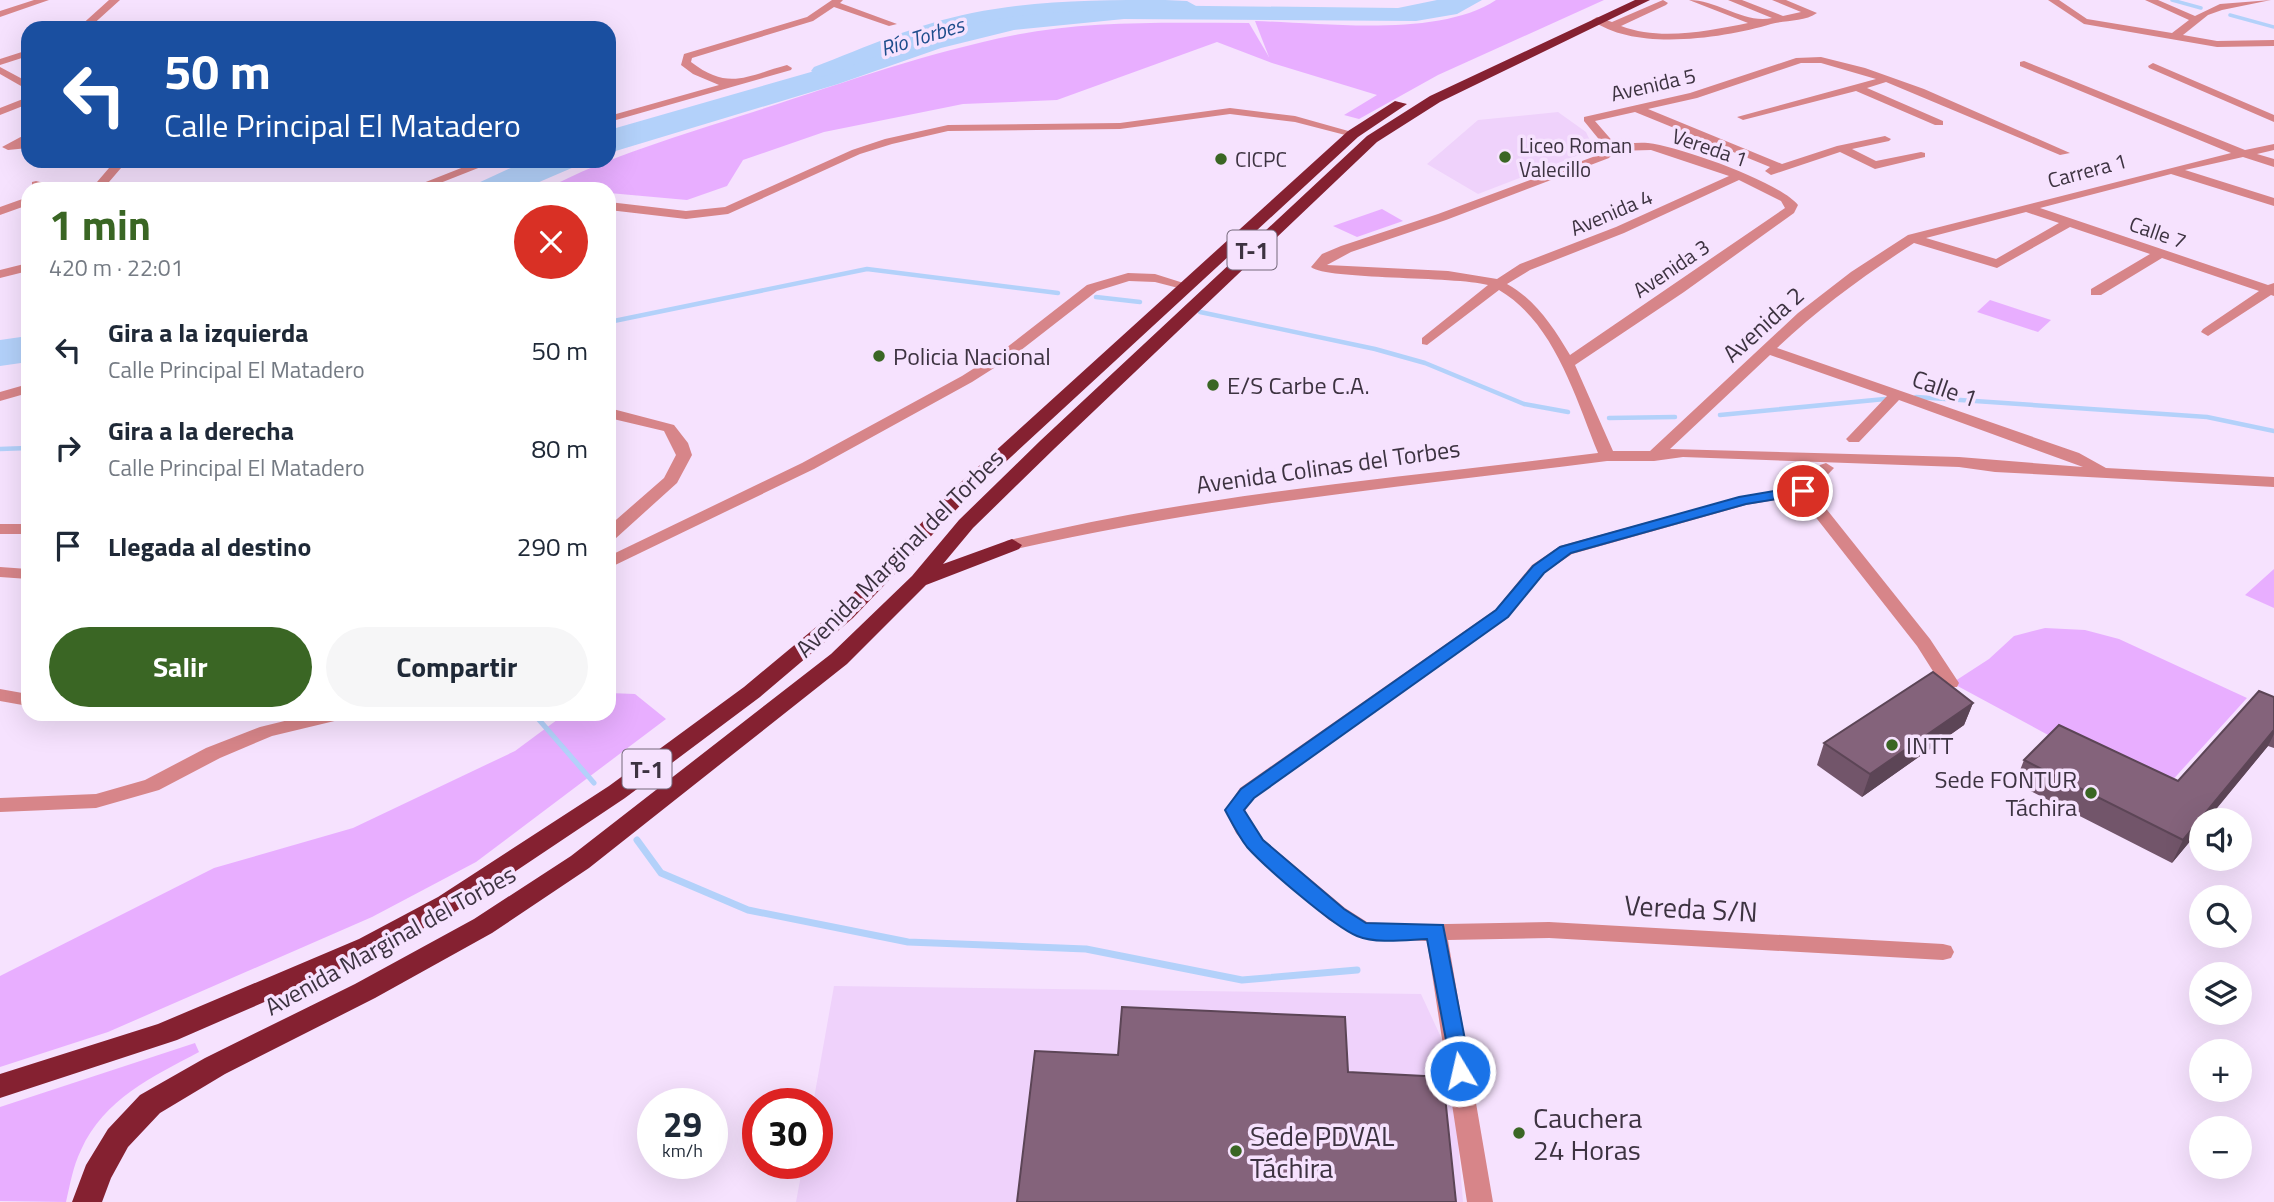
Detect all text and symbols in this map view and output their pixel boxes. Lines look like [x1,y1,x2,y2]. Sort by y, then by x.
water label: Río Torbes [876,8,969,64]
text: 50 m [164,33,271,108]
icon: left [49,49,140,140]
street label: Avenida 5 [1607,59,1699,109]
text: Calle Principal El Matadero [164,101,521,149]
street label: Vereda 1 [1668,119,1752,175]
place label: Liceo Roman Valecillo [1519,129,1632,185]
place label: CICPC [1235,143,1287,175]
street label: Carrera 1 [2044,144,2130,196]
marker: Liceo Roman Valecillo [1497,149,1513,165]
marker: CICPC [1213,151,1229,167]
street label: Avenida 4 [1565,180,1657,244]
text: 1 min [49,192,151,256]
button: close [514,205,588,279]
street label: Calle 7 [2125,207,2191,257]
road number: T-1 [1228,230,1276,270]
street label: Avenida 3 [1626,231,1716,305]
text: 420 m · 22:01 [49,250,184,285]
street label: Avenida 2 [1714,278,1812,370]
text: Gira a la izquierda [108,313,309,352]
icon: left [49,331,87,369]
text: 50 m [531,331,588,370]
place label: Policia Nacional [893,338,1051,374]
marker: Policia Nacional [871,348,887,364]
text: Calle Principal El Matadero [108,352,365,387]
street label: Calle 1 [1907,360,1983,416]
place label: E/S Carbe C.A. [1227,367,1370,403]
marker: E/S Carbe C.A. [1205,377,1221,393]
text: Gira a la derecha [108,411,294,450]
icon: right [49,429,87,467]
text: 80 m [531,429,588,468]
street label: Avenida Colinas del Torbes [1194,430,1462,502]
street label: Avenida Marginal del Torbes [787,441,1011,665]
text: Calle Principal El Matadero [108,450,365,485]
pin [1773,461,1833,521]
icon: arrive [1784,472,1822,510]
icon: arrive [49,527,87,565]
text: Llegada al destino [108,527,311,566]
text: 290 m [517,527,588,566]
button: Salir [49,627,312,707]
button: Compartir [326,627,588,707]
place label: INTT [1906,727,1954,763]
marker: INTT [1884,737,1900,753]
road number: T-1 [622,750,672,789]
place label: Sede FONTUR Táchira [1934,761,2077,825]
marker: Sede FONTUR Táchira [2083,785,2099,801]
map controls [2189,808,2252,1179]
button: sound [2189,808,2252,871]
street label: Avenida Marginal del Torbes [258,856,522,1024]
street label: Vereda S/N [1623,883,1759,933]
button: search [2189,885,2252,948]
button: layers [2189,962,2252,1025]
position arrow [1423,1034,1497,1108]
button: + [2189,1039,2252,1102]
speed limit sign: 30 [742,1088,833,1179]
place label: Cauchera 24 Horas [1533,1096,1642,1171]
text: 29 [663,1097,702,1151]
place label: Sede PDVAL Táchira [1250,1114,1395,1189]
button: − [2189,1116,2252,1179]
marker: Cauchera 24 Horas [1511,1125,1527,1141]
text: km/h [662,1137,703,1164]
marker: Sede PDVAL Táchira [1228,1143,1244,1159]

